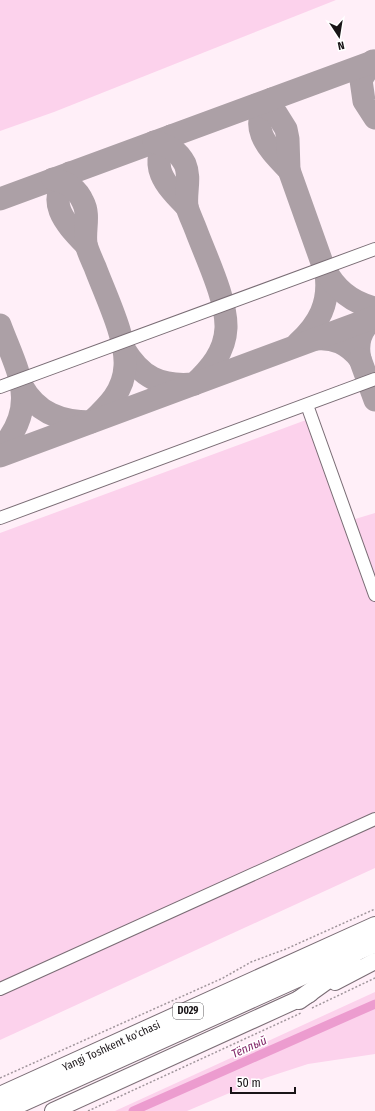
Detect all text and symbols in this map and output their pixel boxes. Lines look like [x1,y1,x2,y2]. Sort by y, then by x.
north arrow [319,16,359,56]
text: N [336,38,346,52]
road number: D029 [173,1003,203,1019]
street label: Yangi Toshkent ko‘chasi [60,1018,162,1073]
water label: Тёплый [229,1033,269,1061]
scale bar [231,1069,295,1095]
text: 50 m [237,1076,261,1090]

